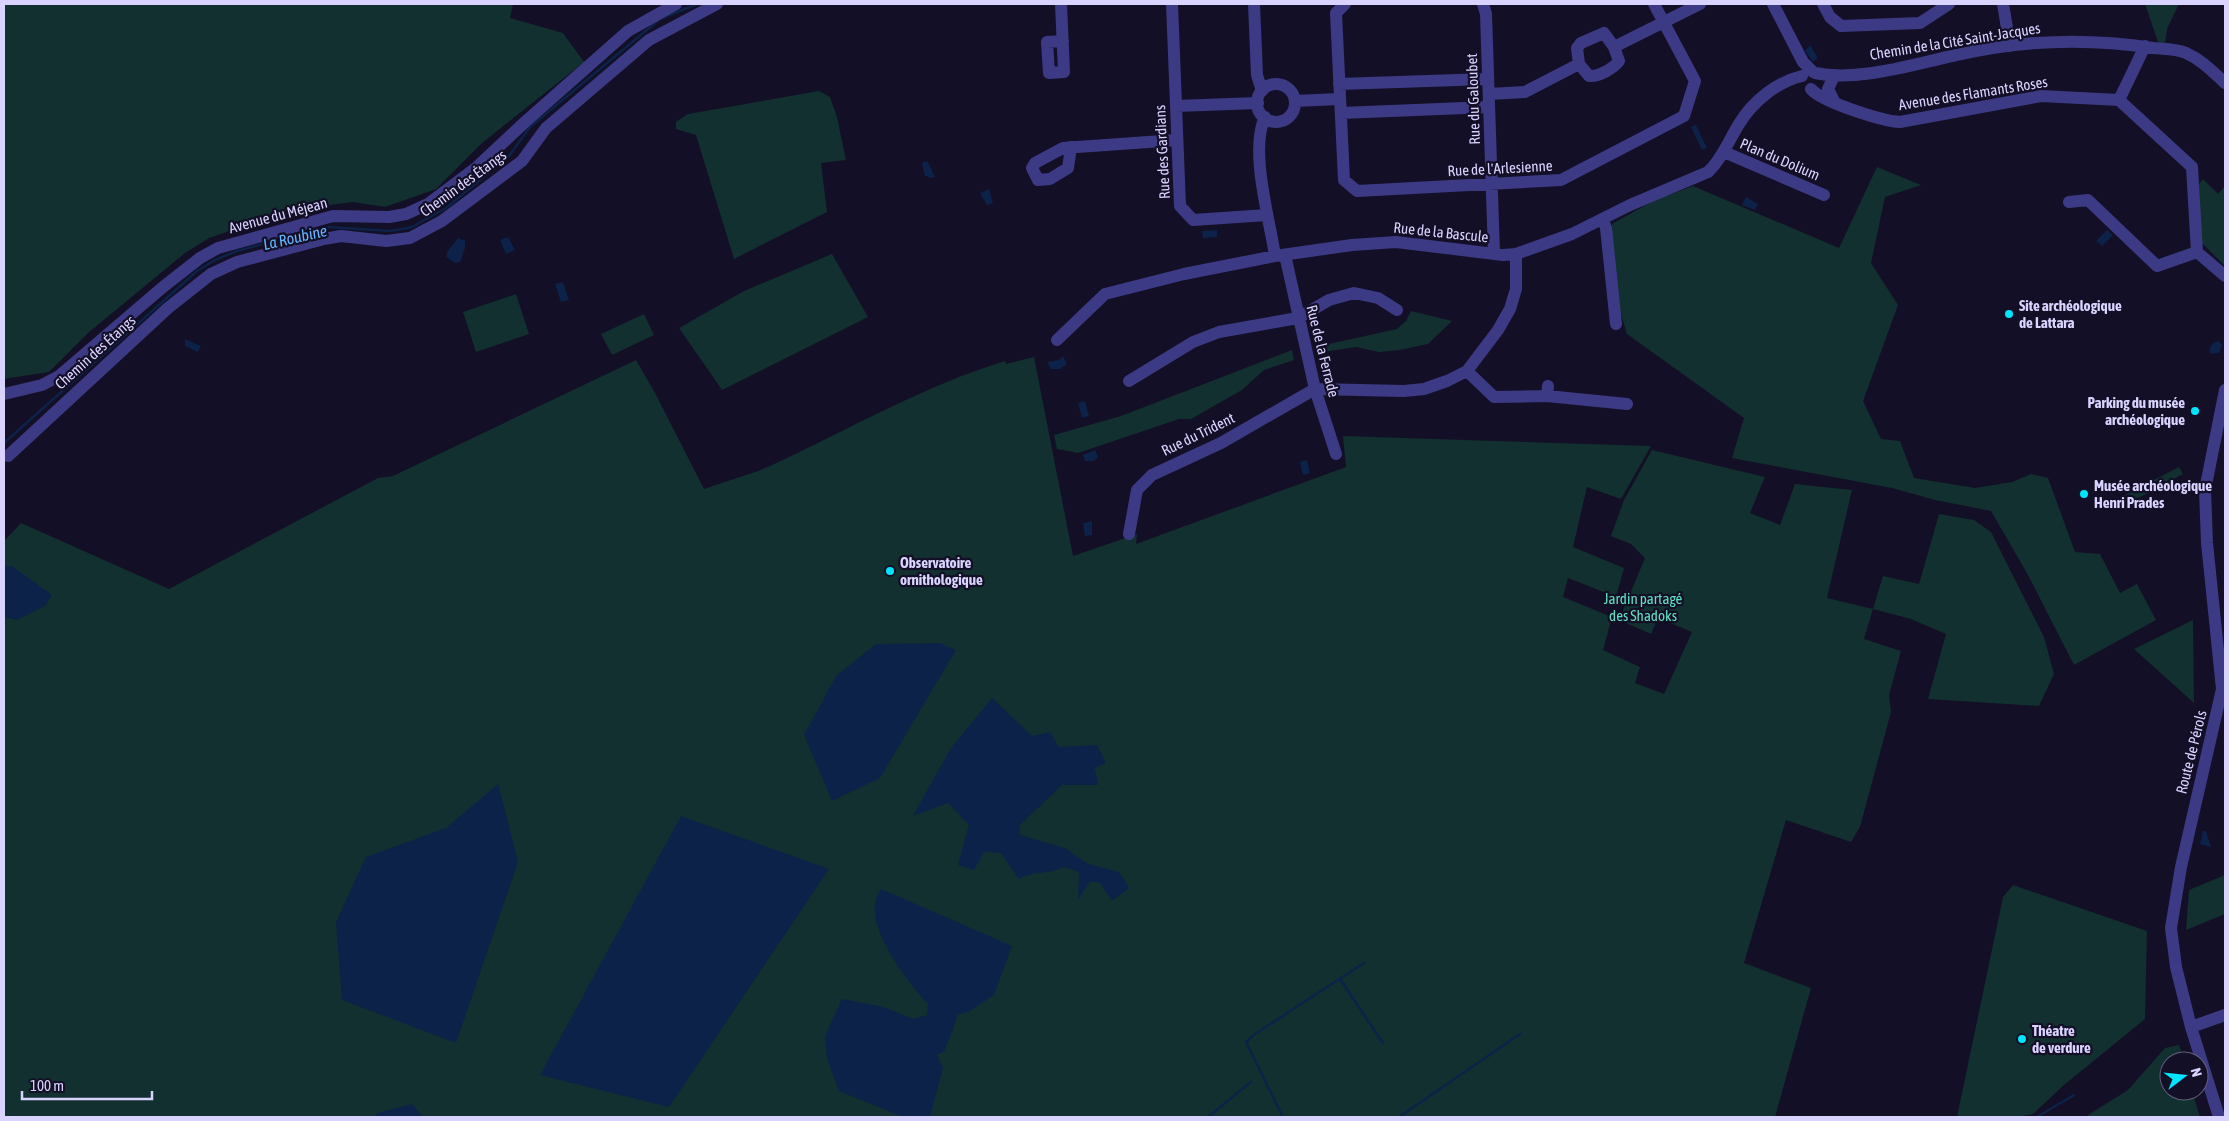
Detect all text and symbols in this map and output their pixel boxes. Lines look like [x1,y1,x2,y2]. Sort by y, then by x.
street label: Chemin de la Cité Saint-Jacques [1868,19,2042,63]
street label: Rue du Galoubet [1463,53,1483,145]
street label: Avenue des Flamants Roses [1897,73,2049,113]
street label: Rue des Gardians [1151,104,1173,200]
street label: Plan du Dolium [1738,135,1822,183]
street label: Chemin des Étangs [417,146,509,220]
street label: Rue de l'Arlesienne [1447,157,1553,179]
street label: Avenue du Méjean [227,194,329,236]
street label: Rue de la Bascule [1393,219,1490,245]
water label: La Roubine [261,221,329,253]
place label: Site archéologique de Lattara [2019,297,2122,331]
street label: Rue de la Ferrade [1303,303,1343,399]
marker: Site archéologique de Lattara [2003,308,2015,320]
street label: Chemin des Étangs [51,311,139,393]
place label: Parking du musée archéologique [2087,394,2185,428]
marker: Parking du musée archéologique [2189,405,2201,417]
street label: Rue du Trident [1159,409,1237,459]
place label: Musée archéologique Henri Prades [2094,477,2212,511]
marker: Musée archéologique Henri Prades [2078,488,2090,500]
place label: Observatoire ornithologique [900,554,983,588]
marker: Observatoire ornithologique [884,565,896,577]
park label: Jardin partagé des Shadoks [1604,590,1683,624]
street label: Route de Pérols [2172,708,2210,796]
place label: Théatre de verdure [2032,1022,2091,1056]
marker: Théatre de verdure [2016,1033,2028,1045]
north arrow [2159,1051,2209,1101]
text: N [2188,1066,2205,1079]
scale bar [22,1068,152,1100]
text: 100 m [30,1077,64,1094]

